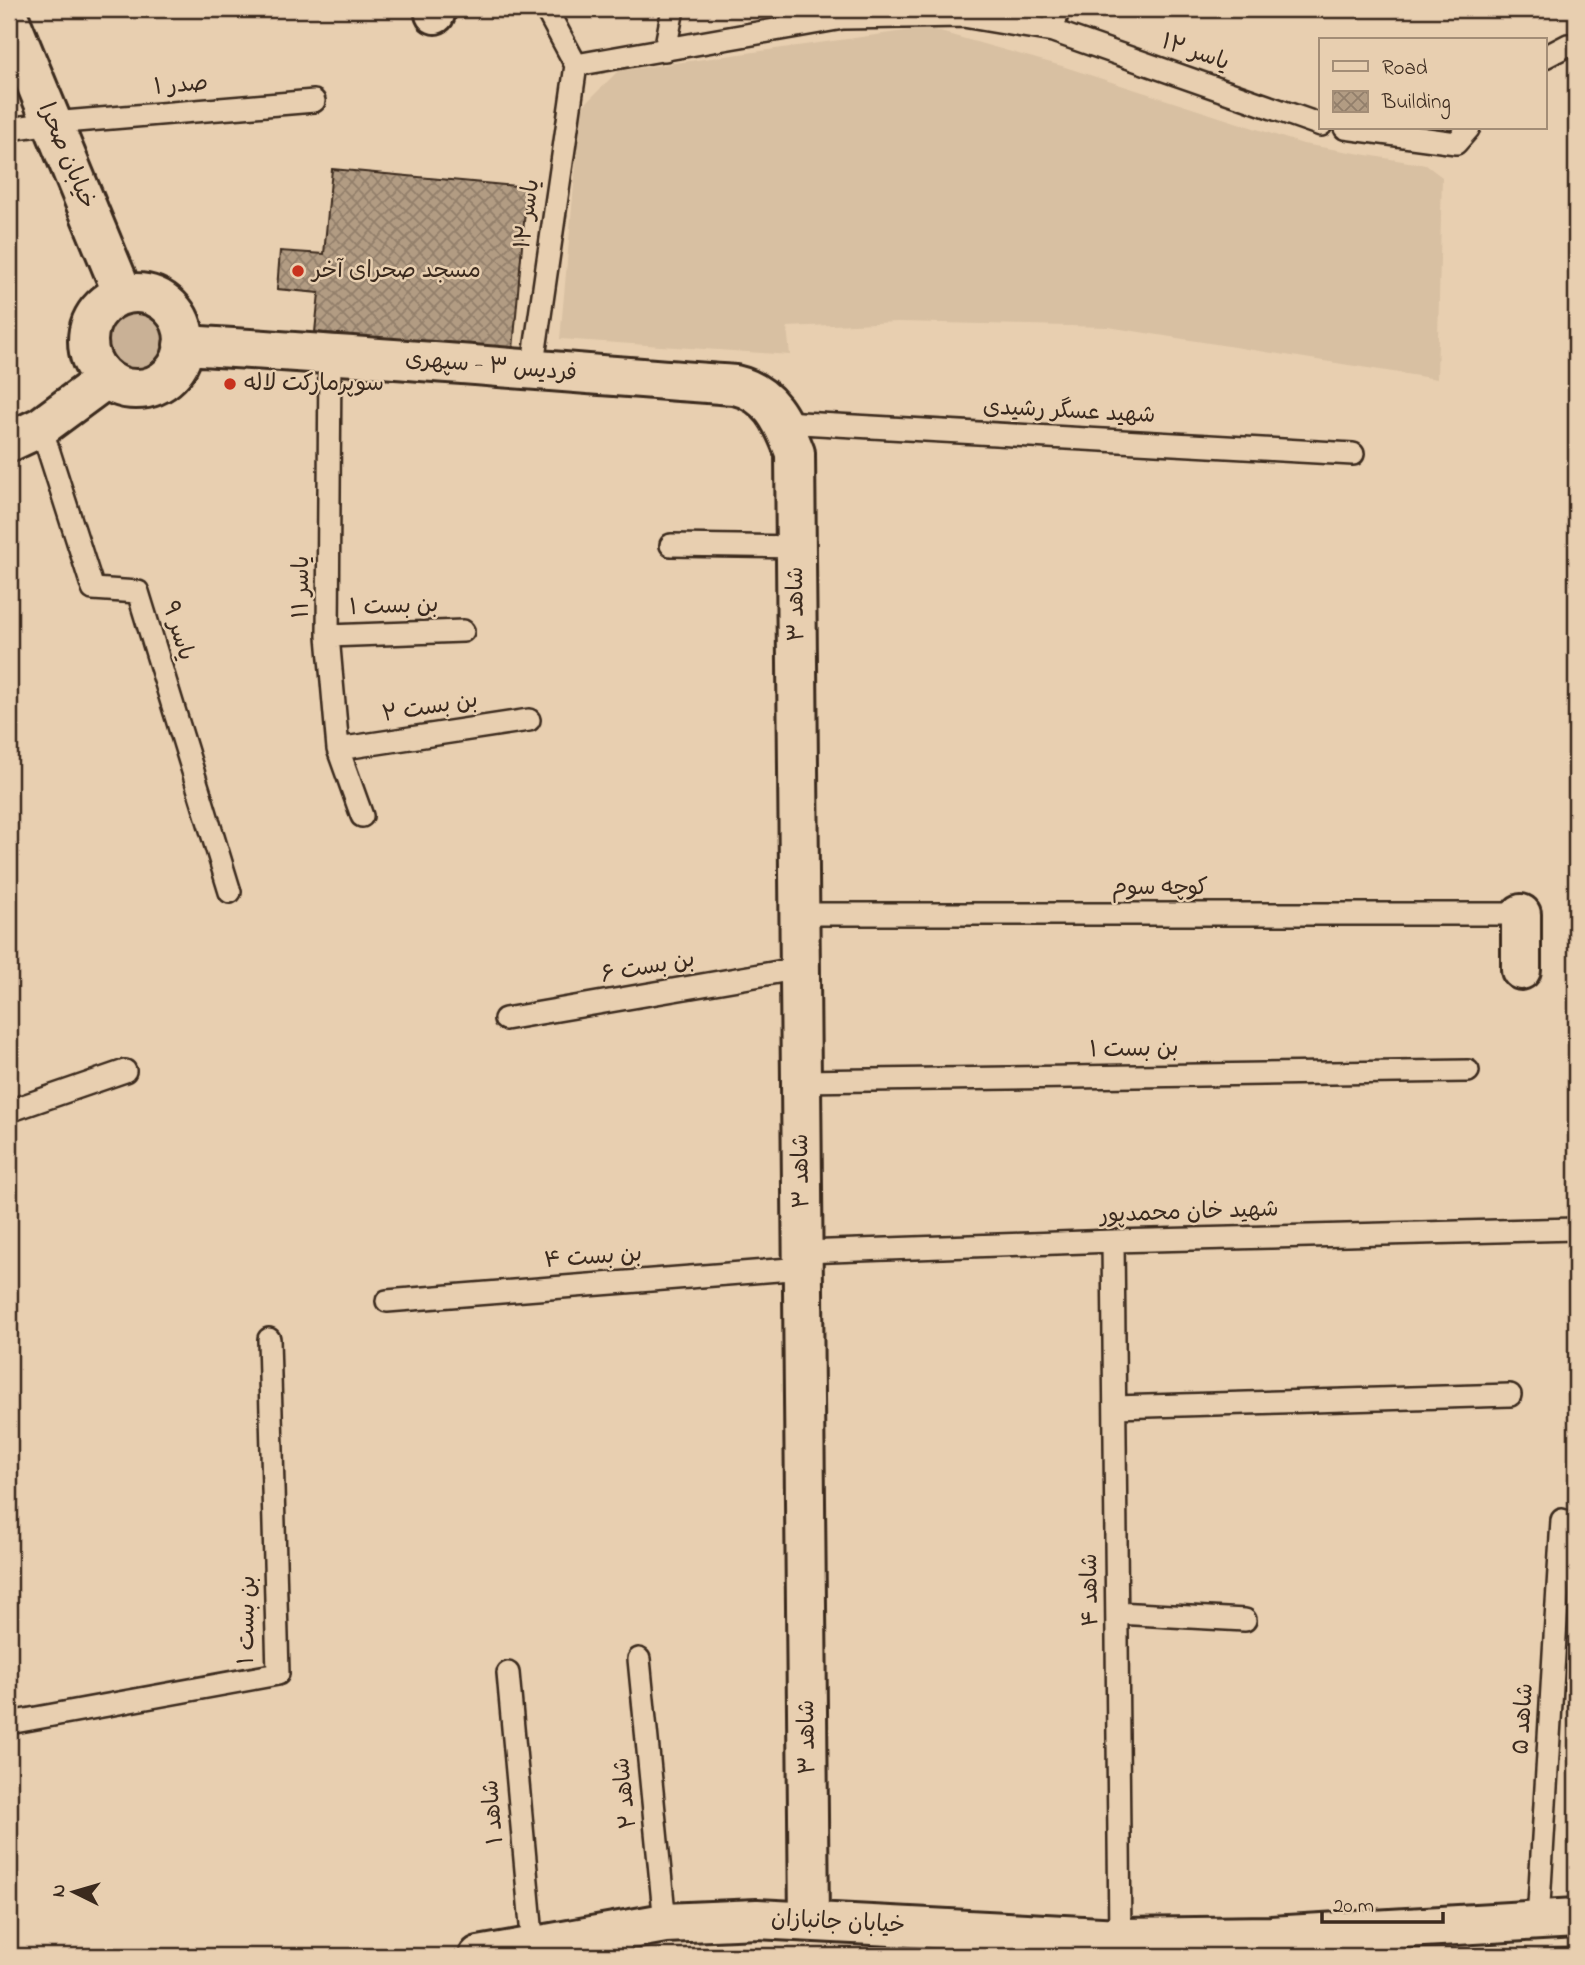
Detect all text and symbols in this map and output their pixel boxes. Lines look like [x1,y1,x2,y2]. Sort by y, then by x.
street label: یاسر ۱۲ [1157,26,1233,80]
legend [1319,38,1546,130]
text: Road [1382,54,1428,84]
street label: صدر ۱ [153,67,209,105]
text: Building [1381,88,1451,120]
street label: خیابان صحرا [29,98,103,214]
street label: یاسر ۱۲ [507,177,549,251]
place label: مسجد صحرای آخر [310,255,481,288]
marker: مسجد صحرای آخر [290,263,306,279]
street label: فردیس ۳ - سپهری [404,343,578,391]
place label: سوپرمارکت لاله [244,368,384,401]
marker: سوپرمارکت لاله [222,376,238,392]
street label: شهید عسگر رشیدی [982,391,1156,433]
street label: یاسر ۱۱ [286,556,319,618]
street label: شاهد ۳ [780,566,814,642]
street label: بن بست ۱ [349,589,439,625]
street label: یاسر ۹ [152,597,202,665]
street label: بن بست ۲ [380,684,480,732]
street label: کوچه سوم [1112,872,1208,905]
street label: بن بست ۶ [598,944,698,992]
street label: بن بست ۱ [1089,1033,1179,1067]
street label: شاهد ۳ [785,1133,819,1209]
street label: شهید خان محمدپور [1098,1193,1279,1233]
street label: بن بست ۴ [543,1238,643,1278]
street label: شاهد ۴ [1074,1553,1108,1627]
street label: بن بست ۱ [231,1575,265,1665]
street label: شاهد ۵ [1505,1682,1543,1756]
street label: شاهد ۳ [791,1699,825,1775]
street label: شاهد ۲ [606,1756,646,1830]
street label: شاهد ۱ [475,1778,513,1846]
north arrow [38,1856,108,1926]
scale bar [1322,1881,1443,1925]
text: N [46,1883,74,1898]
text: 20 m [1333,1892,1374,1922]
street label: خیابان جانبازان [770,1903,906,1943]

